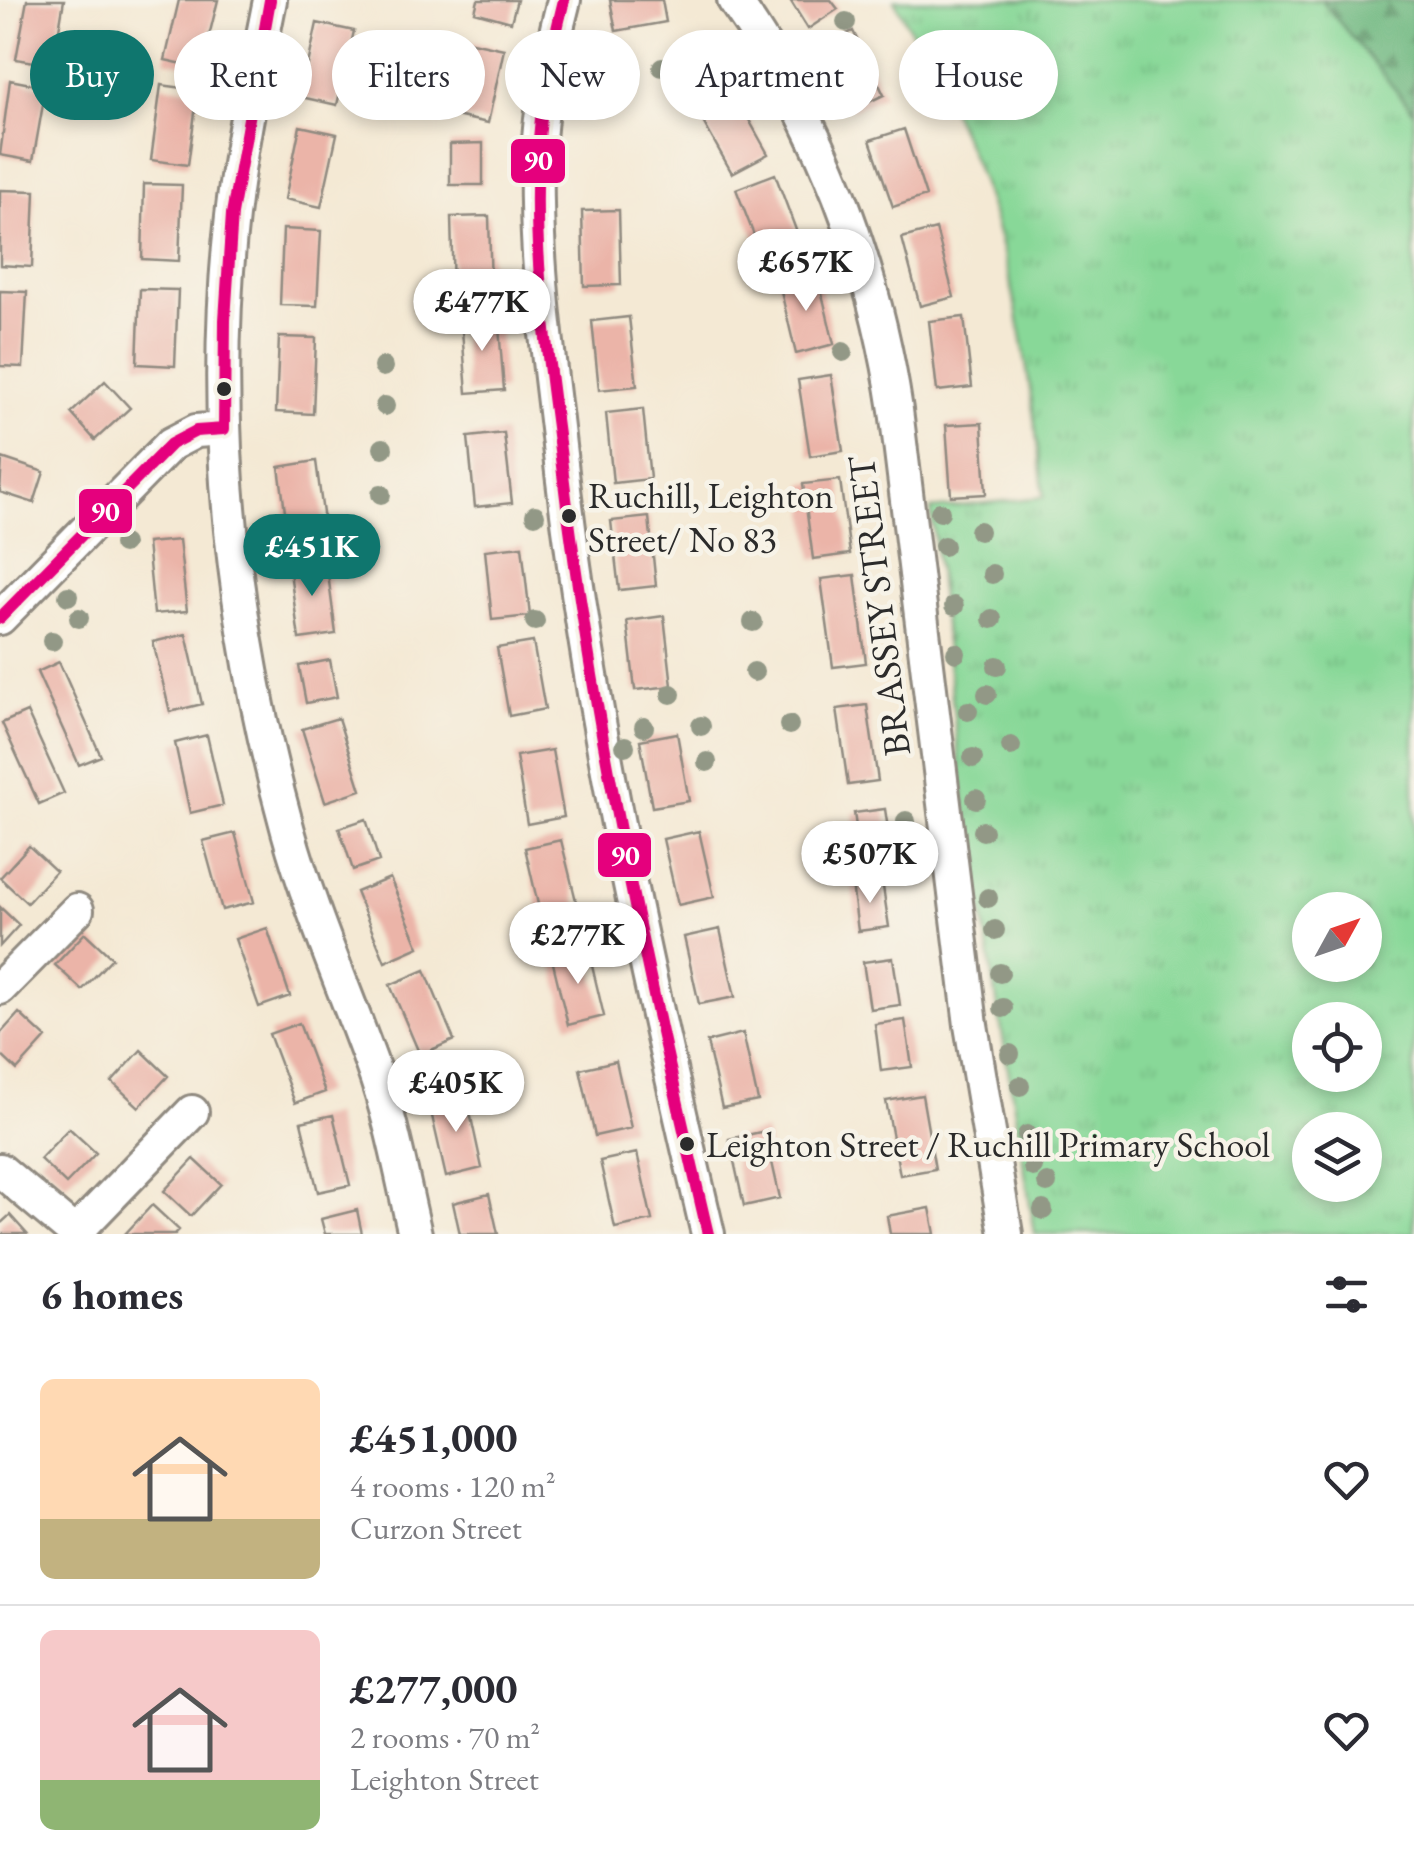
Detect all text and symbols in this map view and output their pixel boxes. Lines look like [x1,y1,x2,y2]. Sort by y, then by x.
chip: Buy [30,30,154,120]
chip: Rent [174,30,312,120]
chip: Filters [332,30,485,120]
chip: New [505,30,640,120]
chip: Apartment [660,30,879,120]
chip: House [899,30,1058,120]
line badge: 90 [509,137,567,185]
text: 90 [523,142,553,178]
pin: £657K [736,229,876,314]
text: £657K [759,240,853,282]
pin: £477K [412,269,552,354]
text: £477K [435,280,529,322]
unlabelled marker [214,379,234,399]
street label: BRASSEY STREET [836,453,921,759]
place label: Ruchill, Leighton Street/ No 83 [588,472,834,563]
line badge: 90 [77,487,134,535]
text: 90 [90,493,120,529]
marker: Ruchill, Leighton Street/ No 83 [559,506,579,526]
pin: £451K [242,514,382,599]
text: £451K [265,525,359,567]
pin: £507K [800,821,940,906]
line badge: 90 [596,831,653,879]
text: £507K [823,832,917,874]
text: 90 [610,837,640,873]
north arrow [1292,892,1382,982]
map controls [1292,892,1382,1202]
pin: £277K [508,902,648,987]
text: £277K [531,913,625,955]
button: locate [1292,1002,1382,1092]
pin: £405K [386,1050,526,1135]
text: £405K [409,1061,503,1103]
button: layers [1292,1112,1382,1202]
place label: Leighton Street / Ruchill Primary School [706,1121,1270,1168]
marker: Leighton Street / Ruchill Primary School [677,1134,697,1154]
text: 6 homes [40,1267,183,1322]
icon: filters [1319,1267,1374,1322]
text: £451,000 [350,1410,518,1465]
icon: home [120,1419,240,1539]
icon: heart [1319,1452,1374,1507]
text: 4 rooms · 120 m² [350,1465,556,1507]
text: Curzon Street [350,1507,522,1549]
text: £277,000 [350,1661,518,1716]
icon: home [120,1670,240,1790]
icon: heart [1319,1703,1374,1758]
text: 2 rooms · 70 m² [350,1716,540,1758]
text: Leighton Street [350,1758,539,1800]

